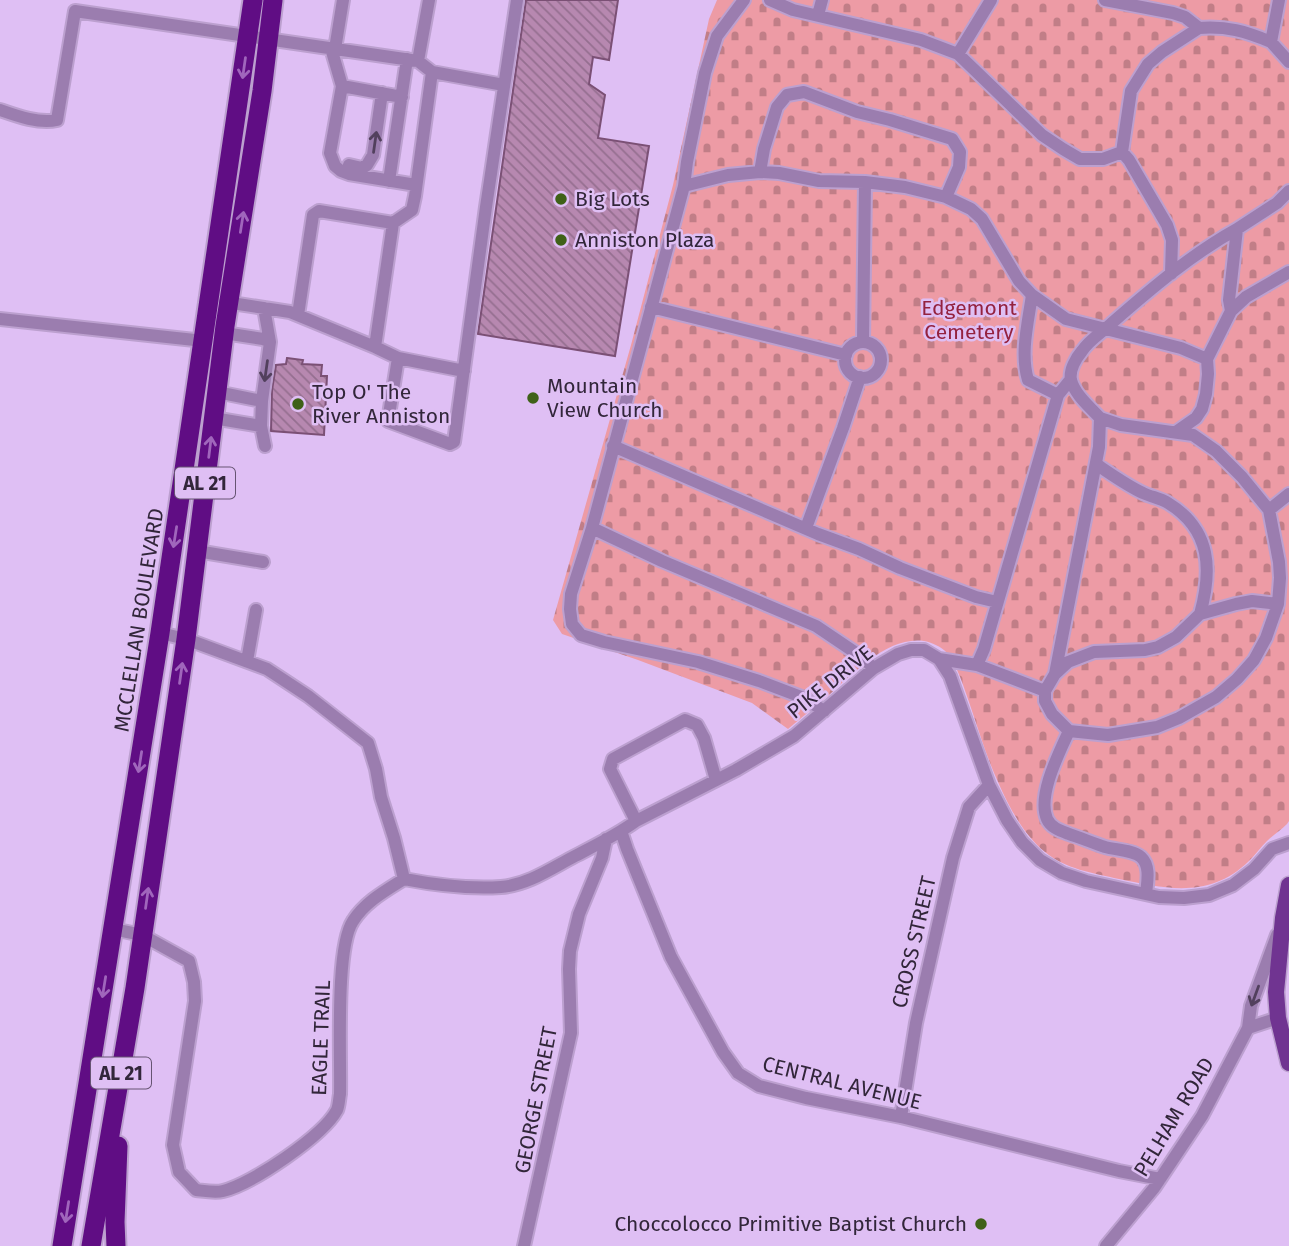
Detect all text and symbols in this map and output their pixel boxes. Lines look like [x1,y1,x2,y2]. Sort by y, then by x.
one-way arrow [237,56,250,78]
one-way arrow [369,132,382,154]
place label: Big Lots [575,186,650,212]
marker: Big Lots [553,191,569,207]
one-way arrow [236,211,249,234]
place label: Anniston Plaza [575,227,715,253]
marker: Anniston Plaza [553,232,569,248]
park label: Edgemont Cemetery [921,295,1017,345]
one-way arrow [259,360,272,382]
place label: Mountain View Church [547,373,663,423]
place label: Top O' The River Anniston [312,379,450,429]
marker: Mountain View Church [525,390,541,406]
marker: Top O' The River Anniston [290,396,306,412]
one-way arrow [203,436,216,459]
road number: AL 21 [175,468,235,498]
street label: MCCLELLAN BOULEVARD [108,506,170,734]
one-way arrow [168,525,181,548]
street label: PIKE DRIVE [782,640,878,724]
one-way arrow [174,662,187,685]
one-way arrow [133,750,146,773]
street label: CROSS STREET [886,873,942,1011]
one-way arrow [141,887,154,910]
one-way arrow [97,975,110,998]
street label: EAGLE TRAIL [306,979,336,1096]
one-way arrow [1248,984,1260,1006]
street label: GEORGE STREET [509,1024,563,1176]
street label: CENTRAL AVENUE [760,1051,924,1115]
street label: PELHAM ROAD [1128,1053,1220,1181]
road number: AL 21 [91,1058,151,1088]
one-way arrow [60,1200,73,1223]
place label: Choccolocco Primitive Baptist Church [614,1211,967,1237]
marker: Choccolocco Primitive Baptist Church [973,1216,989,1232]

